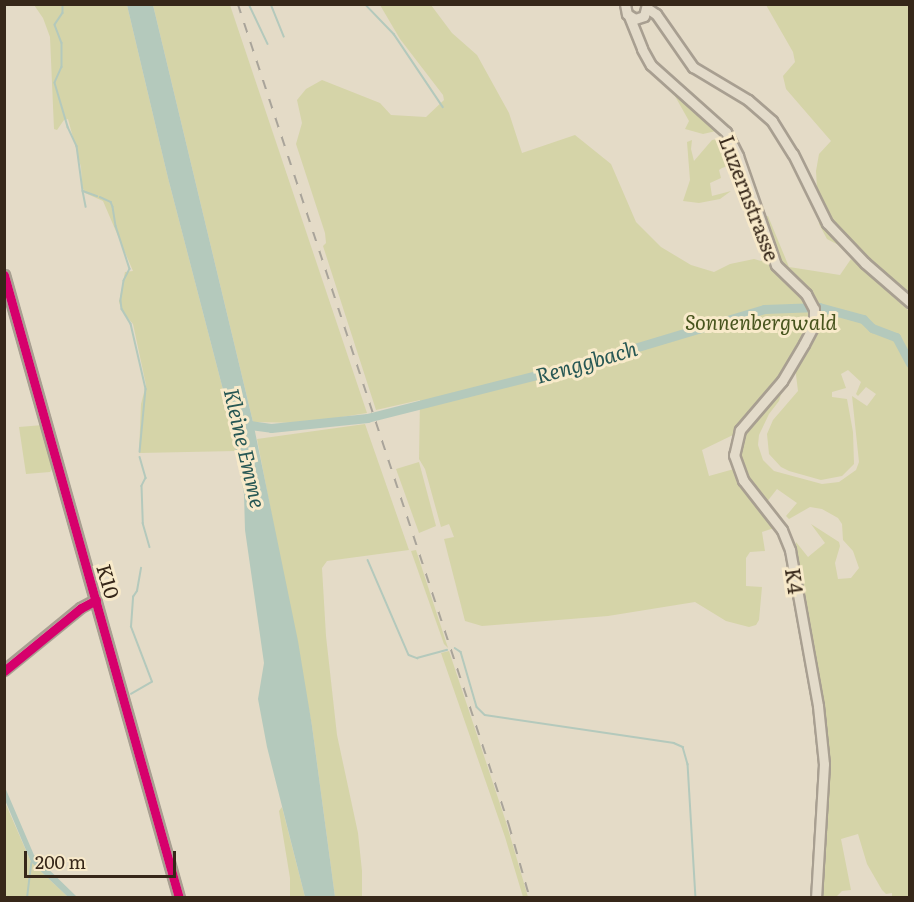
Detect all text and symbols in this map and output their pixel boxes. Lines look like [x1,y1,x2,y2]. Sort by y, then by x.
street label: Luzernstrasse [715,132,785,264]
park label: Sonnenbergwald [685,309,837,333]
water label: Renggbach [532,334,640,388]
water label: Kleine Emme [220,386,272,510]
street label: K10 [93,561,125,601]
street label: K4 [781,566,809,596]
scale bar [27,839,178,877]
text: 200 m [35,848,86,875]

